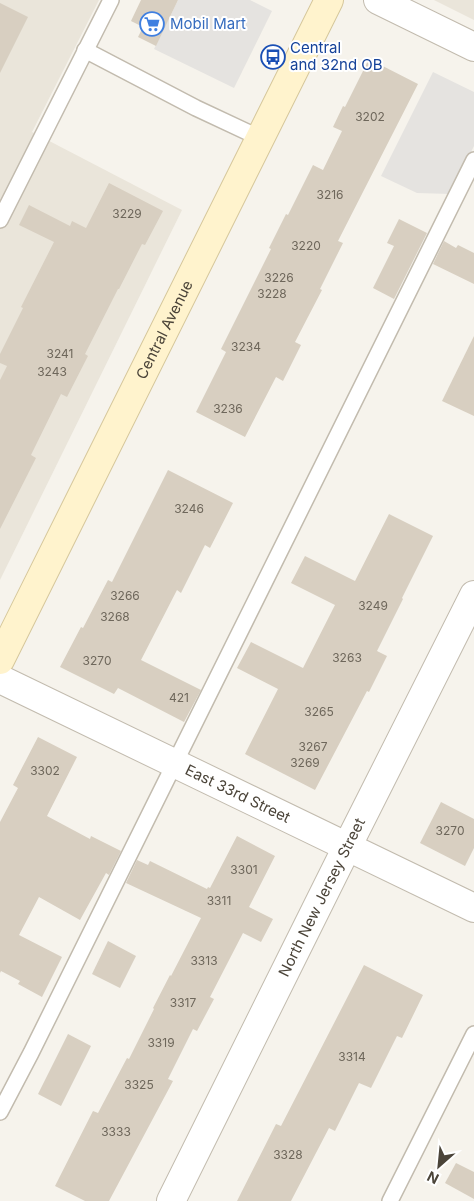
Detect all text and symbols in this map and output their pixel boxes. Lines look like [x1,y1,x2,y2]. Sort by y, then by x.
supermarket icon: Mobil Mart [139,11,165,37]
place label: Mobil Mart [170,14,246,33]
place label: Central and 32nd OB [290,38,383,74]
bus stop icon: Central and 32nd OB [260,44,286,70]
house number: 3202 [355,109,385,124]
house number: 3216 [316,187,344,202]
house number: 3229 [112,206,142,221]
house number: 3220 [291,238,321,253]
house number: 3226 [264,270,294,285]
street label: Central Avenue [132,277,197,382]
house number: 3228 [257,286,287,301]
house number: 3234 [231,339,261,354]
house number: 3241 [47,346,73,361]
house number: 3243 [37,364,67,379]
house number: 3236 [213,401,243,416]
house number: 3246 [174,501,204,516]
house number: 3266 [110,588,140,603]
house number: 3249 [358,598,388,613]
house number: 3268 [100,609,130,624]
house number: 3263 [332,650,362,665]
house number: 3270 [83,653,111,668]
house number: 421 [169,690,189,705]
house number: 3265 [304,704,334,719]
house number: 3267 [299,739,328,754]
house number: 3269 [290,755,320,770]
street label: East 33rd Street [182,760,294,827]
house number: 3302 [30,763,60,778]
street label: North New Jersey Street [274,815,369,980]
house number: 3270 [436,823,464,838]
house number: 3301 [230,862,258,877]
house number: 3311 [207,893,231,908]
house number: 3313 [190,953,218,968]
house number: 3317 [170,995,196,1010]
house number: 3319 [147,1035,175,1050]
house number: 3314 [338,1049,366,1064]
house number: 3325 [124,1077,154,1092]
house number: 3333 [101,1124,131,1139]
north arrow [414,1141,464,1191]
house number: 3328 [273,1147,303,1162]
text: N [424,1168,441,1188]

